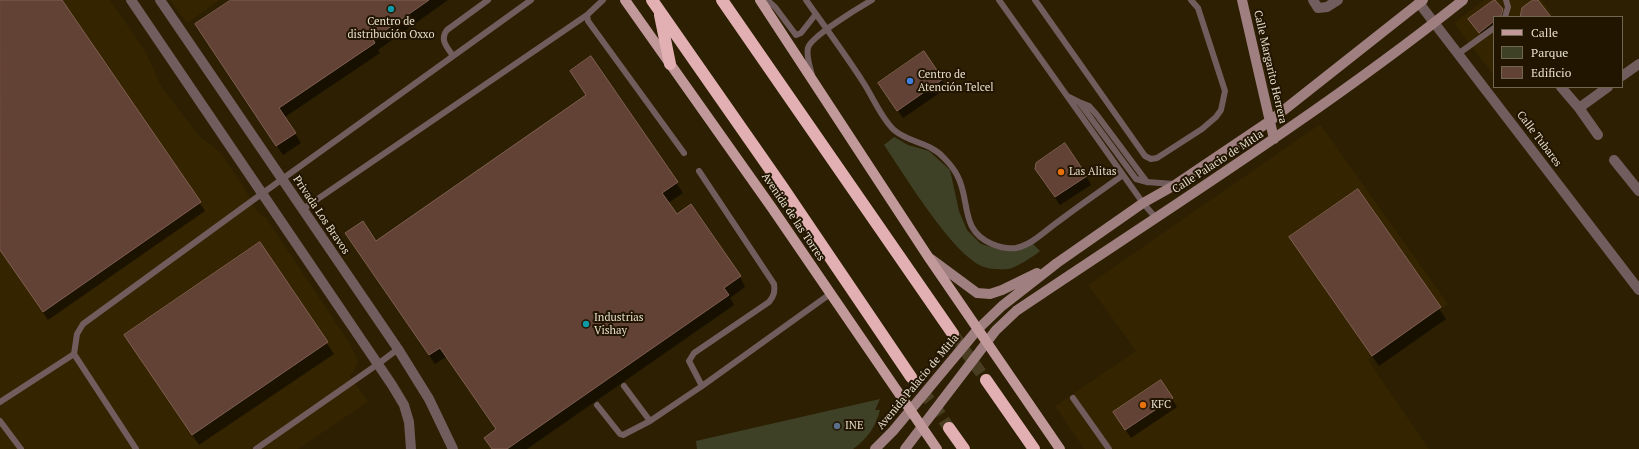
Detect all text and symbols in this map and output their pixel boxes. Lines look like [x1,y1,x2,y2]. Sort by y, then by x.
marker: Centro de distribución Oxxo [386,4,396,14]
street label: Calle Margarito Herrera [1251,9,1289,125]
place label: Centro de distribución Oxxo [347,15,435,41]
legend [1493,16,1623,88]
text: Calle [1531,25,1558,40]
text: Parque [1531,45,1568,60]
text: Edificio [1531,65,1571,80]
place label: Centro de Atención Telcel [918,68,994,94]
marker: Centro de Atención Telcel [905,76,915,86]
street label: Calle Tubares [1514,109,1564,169]
street label: Calle Palacio de Mitla [1170,128,1266,196]
place label: Las Alitas [1069,165,1117,179]
marker: Las Alitas [1056,167,1066,177]
street label: Avenida de las Torres [759,170,827,264]
street label: Privada Los Bravos [290,173,352,257]
place label: Industrias Vishay [594,311,644,337]
marker: Industrias Vishay [581,319,591,329]
street label: Avenida Palacio de Mitla [874,332,962,432]
place label: KFC [1151,398,1171,412]
marker: KFC [1138,400,1148,410]
place label: INE [845,419,863,433]
marker: INE [832,421,842,431]

